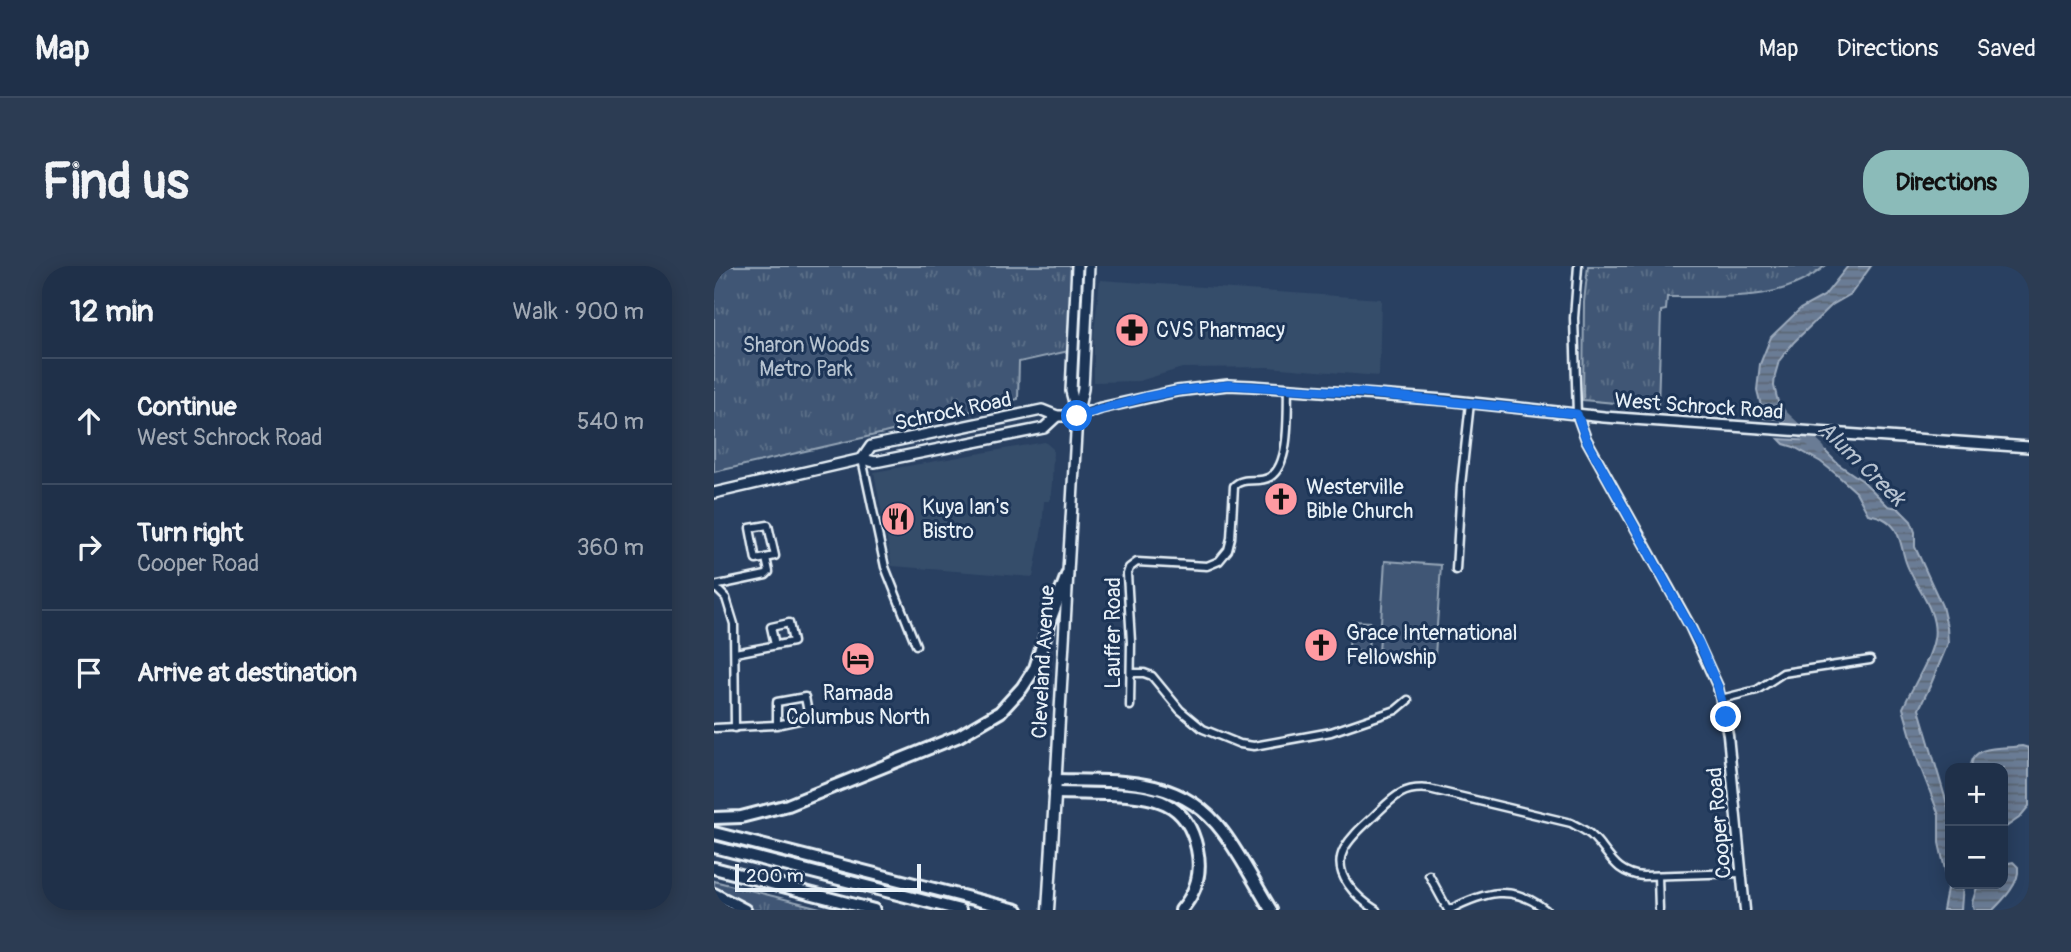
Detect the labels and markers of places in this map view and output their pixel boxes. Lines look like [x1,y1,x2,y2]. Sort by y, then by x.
pharmacy icon: CVS Pharmacy [1113,311,1151,349]
place label: CVS Pharmacy [1156,317,1285,344]
place label: Westerville Bible Church [1306,474,1413,525]
church icon: Westerville Bible Church [1262,480,1300,518]
place label: Kuya Ian's Bistro [922,494,1010,545]
restaurant icon: Kuya Ian's Bistro [879,500,917,538]
place label: Grace International Fellowship [1346,620,1518,671]
church icon: Grace International Fellowship [1302,626,1340,664]
hotel icon: Ramada Columbus North [839,640,877,678]
place label: Ramada Columbus North [786,680,930,731]

